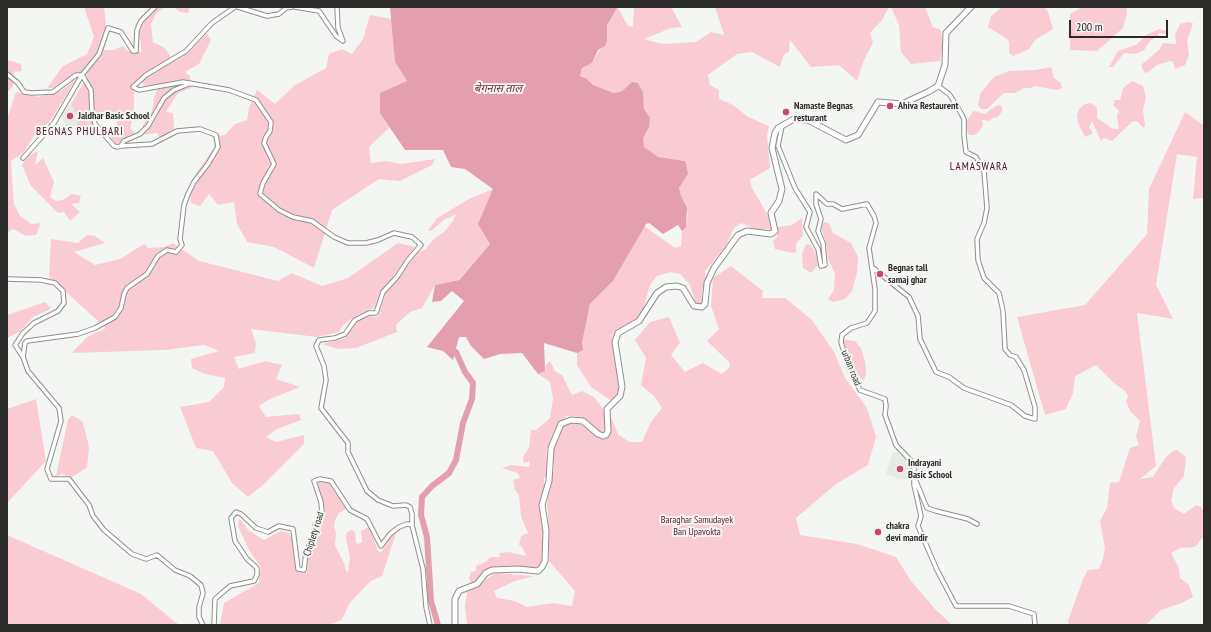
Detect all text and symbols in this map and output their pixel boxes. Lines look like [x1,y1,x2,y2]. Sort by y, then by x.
scale bar [1071,12,1170,38]
text: 200 m [1076,19,1103,34]
water label: बेगनास ताल [474,82,522,96]
place label: Namaste Begnas resturant [794,100,853,124]
place label: Ahiva Restaurent [898,100,958,112]
marker: Ahiva Restaurent [885,101,895,111]
marker: Namaste Begnas resturant [781,107,791,117]
place label: Jaldhar Basic School [78,110,150,122]
marker: Jaldhar Basic School [65,111,75,121]
district label: BEGNAS PHULBARI [36,125,124,139]
district label: LAMASWARA [950,160,1008,174]
place label: Begnas tall samaj ghar [888,262,928,286]
marker: Begnas tall samaj ghar [875,269,885,279]
street label: urban road [838,348,864,388]
place label: Indrayani Basic School [908,457,952,480]
marker: Indrayani Basic School [895,464,905,474]
street label: Chiplety road [301,510,327,558]
park label: Baraghar Samudayek Ban Upavokta [661,514,733,538]
place label: chakra devi mandir [886,520,928,544]
marker: chakra devi mandir [873,527,883,537]

